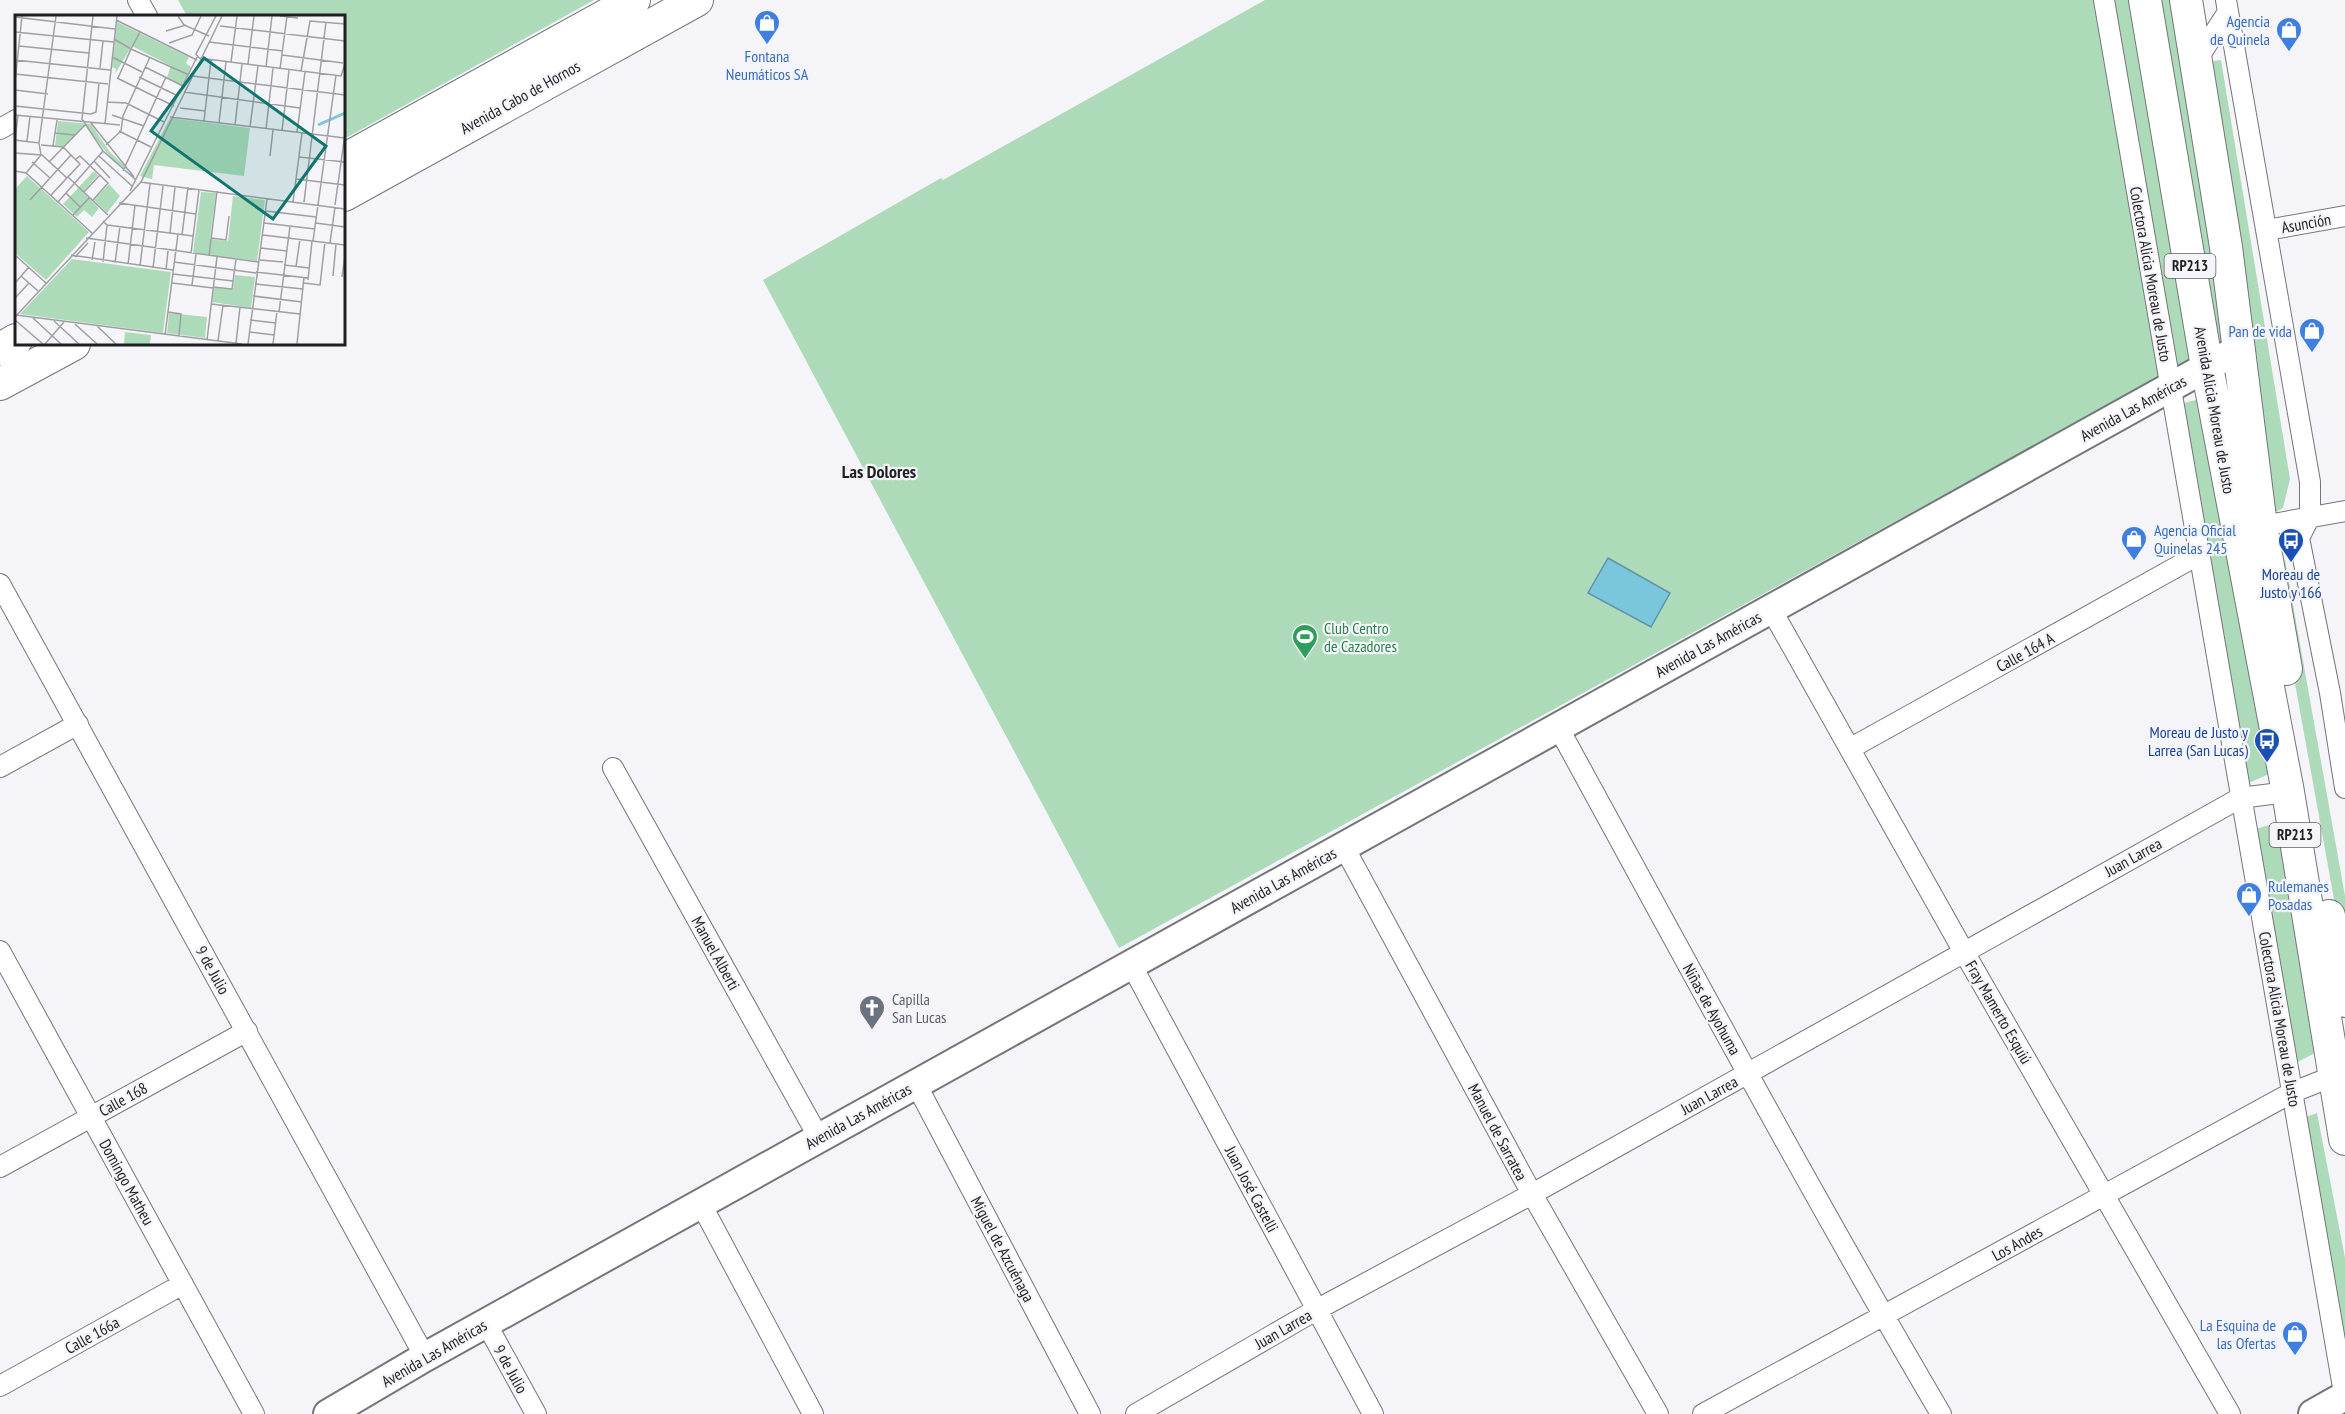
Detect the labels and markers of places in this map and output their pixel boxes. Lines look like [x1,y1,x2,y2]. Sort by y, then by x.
shop icon: Fontana Neumáticos SA [752,8,782,46]
place label: Agencia de Quinela [2210,11,2270,49]
shop icon: Agencia de Quinela [2274,15,2304,53]
place label: Fontana Neumáticos SA [726,46,809,84]
shop icon: Pan de vida [2297,316,2327,354]
place label: Pan de vida [2229,321,2292,341]
place label: Agencia Oficial Quinelas 245 [2154,520,2236,558]
shop icon: Agencia Oficial Quinelas 245 [2119,524,2149,562]
bus stop icon: Moreau de Justo y 166 [2276,526,2306,564]
place label: Moreau de Justo y 166 [2259,564,2322,602]
place label: Club Centro de Cazadores [1324,618,1397,656]
sports icon: Club Centro de Cazadores [1290,622,1320,660]
place label: Moreau de Justo y Larrea (San Lucas) [2148,722,2248,760]
bus stop icon: Moreau de Justo y Larrea (San Lucas) [2252,726,2282,764]
place label: Rulemanes Posadas [2268,876,2329,914]
shop icon: Rulemanes Posadas [2234,880,2264,918]
place label: Capilla San Lucas [892,989,947,1027]
church icon: Capilla San Lucas [857,993,887,1031]
place label: La Esquina de las Ofertas [2200,1315,2276,1353]
shop icon: La Esquina de las Ofertas [2280,1319,2310,1357]

